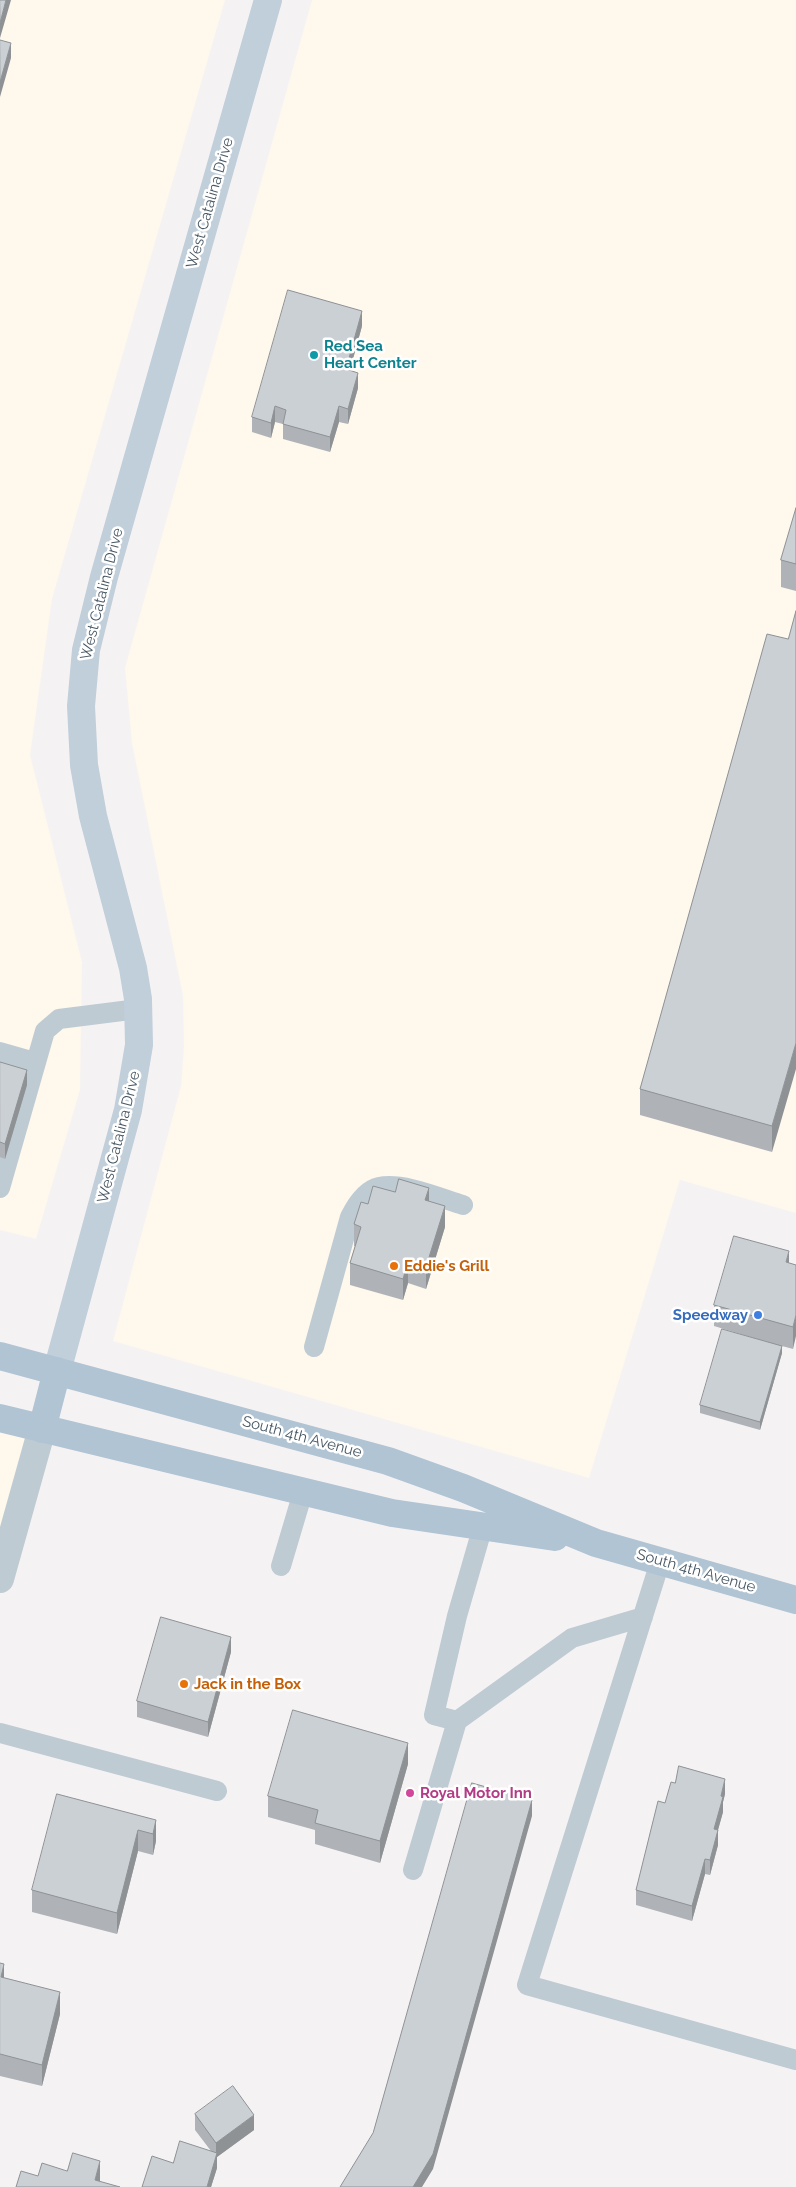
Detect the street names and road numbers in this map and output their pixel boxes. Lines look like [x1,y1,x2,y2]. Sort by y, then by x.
street label: West Catalina Drive [183,136,237,270]
street label: West Catalina Drive [77,526,127,662]
street label: West Catalina Drive [94,1069,144,1205]
street label: South 4th Avenue [240,1412,364,1462]
street label: South 4th Avenue [634,1545,758,1597]

